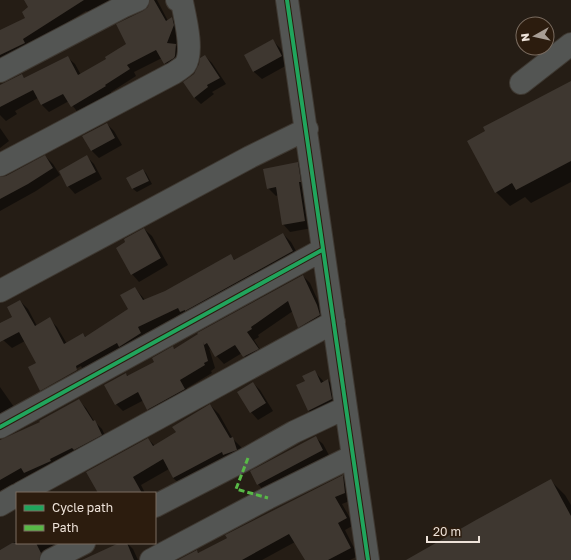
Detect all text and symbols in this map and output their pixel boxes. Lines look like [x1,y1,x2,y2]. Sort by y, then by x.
north arrow [515,16,555,56]
text: N [518,32,532,43]
legend [16,492,156,544]
text: Cycle path [52,500,113,515]
scale bar [427,518,479,544]
text: Path [52,520,79,535]
text: 20 m [433,524,461,539]

